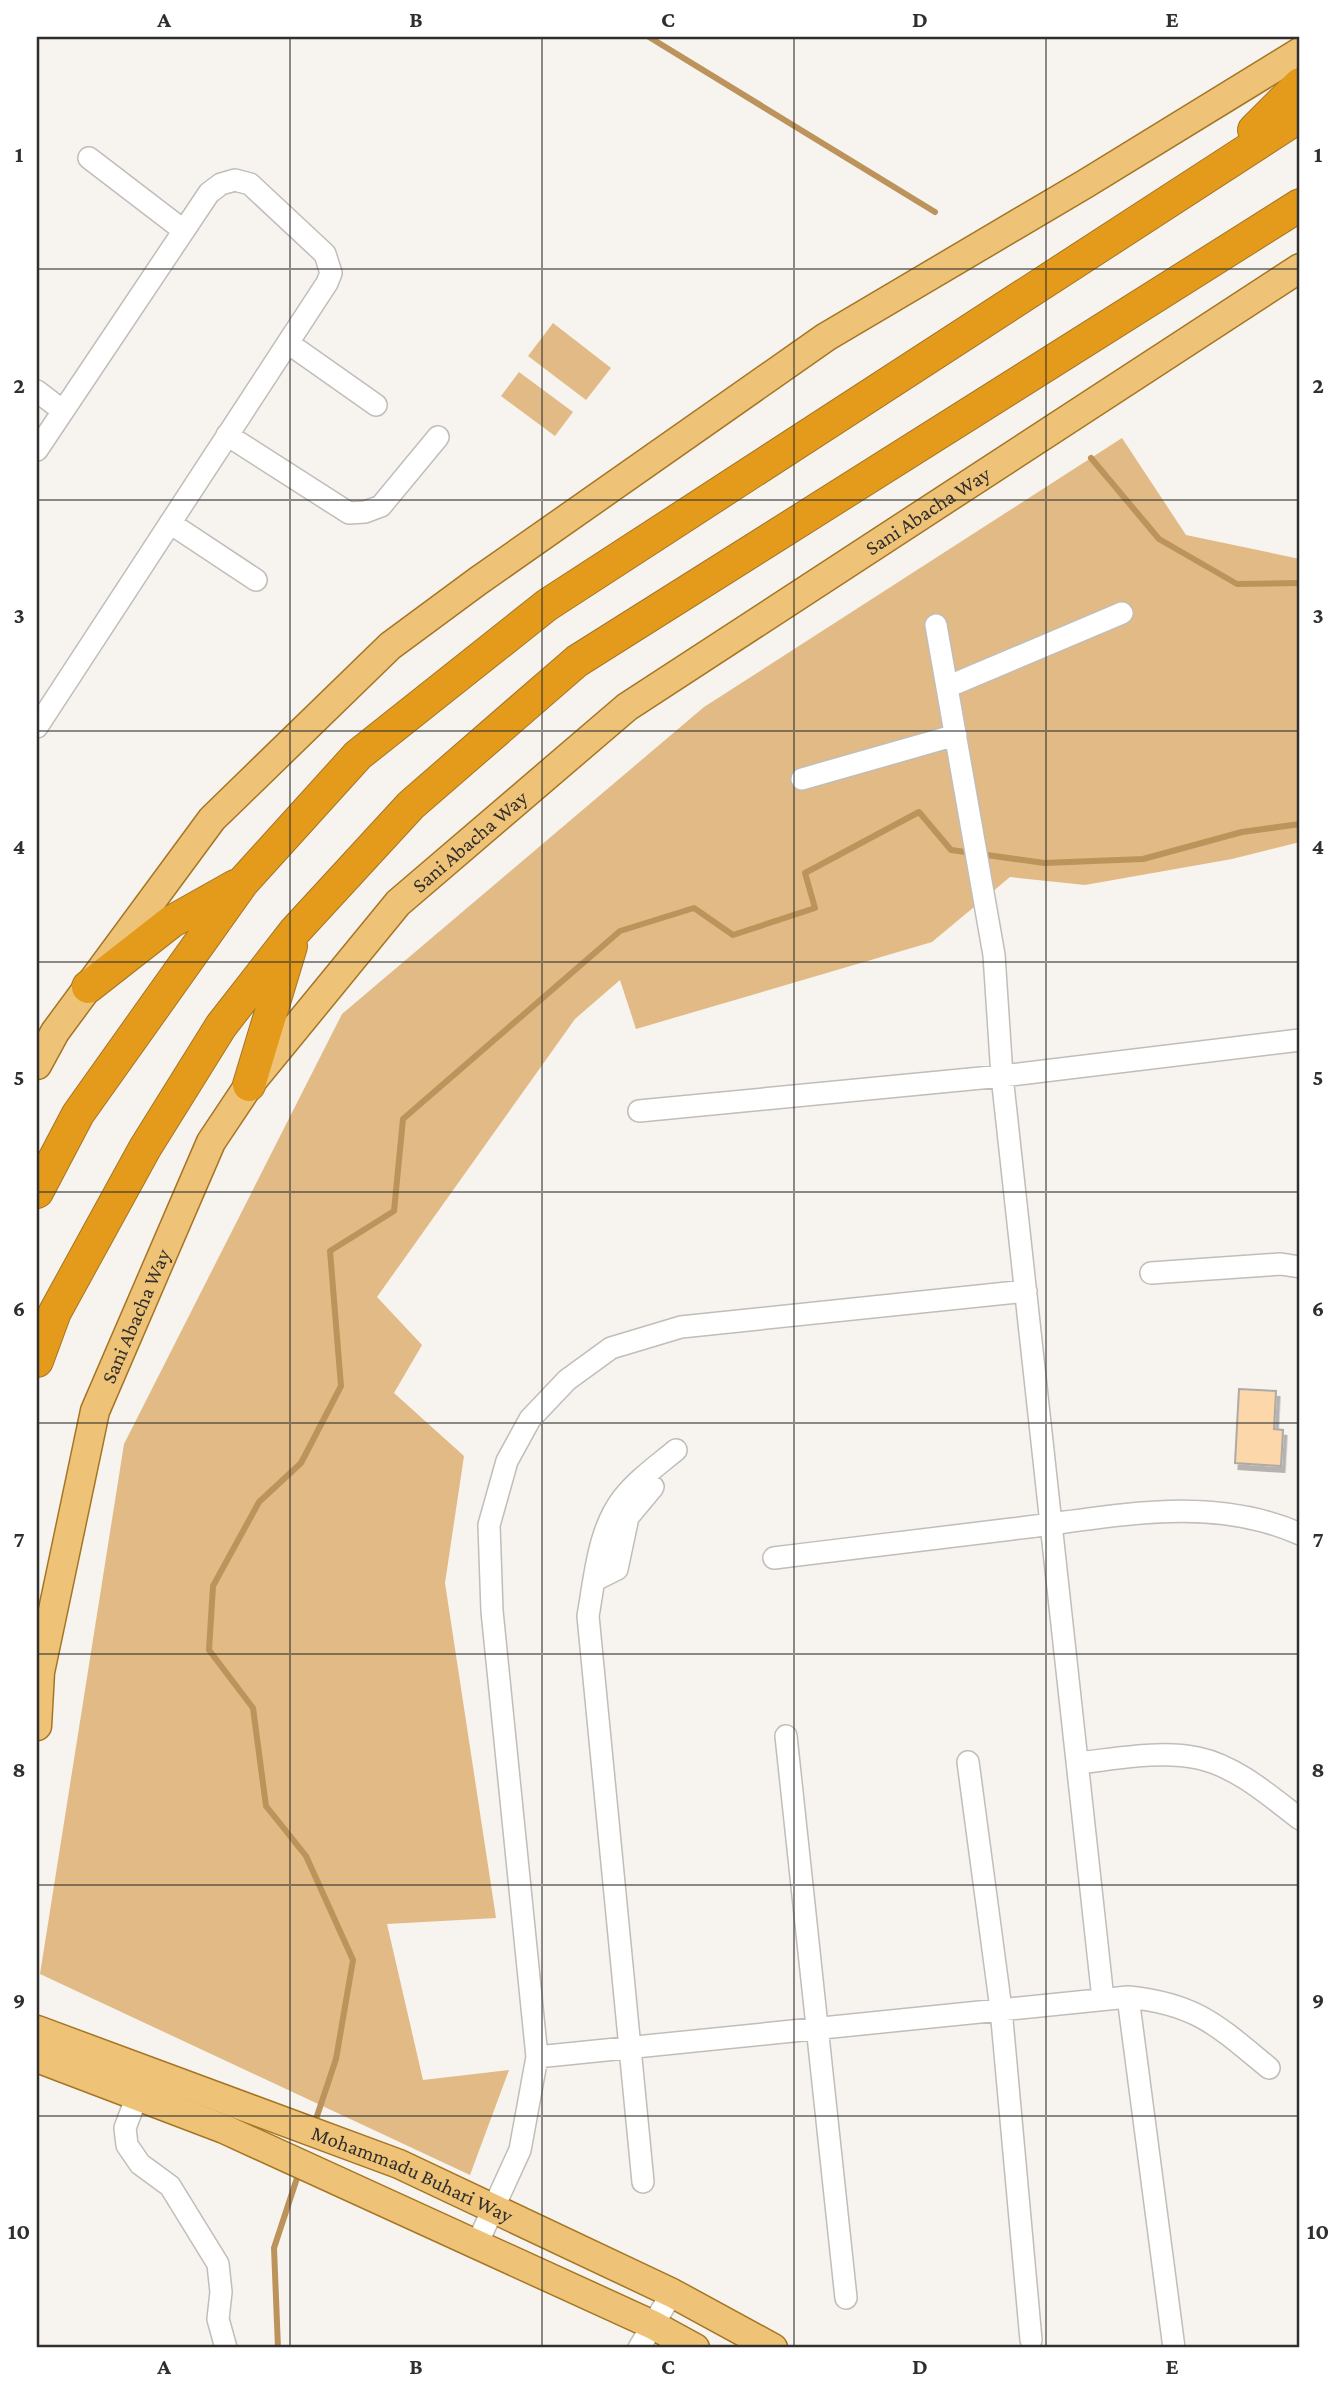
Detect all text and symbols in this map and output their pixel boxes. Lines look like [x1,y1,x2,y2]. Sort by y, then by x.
text: A [156,6,171,32]
text: B [409,6,423,32]
text: C [661,6,675,32]
text: D [912,6,928,32]
text: E [1165,6,1179,32]
text: 1 [15,141,24,167]
text: 1 [1314,141,1323,167]
text: 2 [13,372,25,398]
text: 2 [1312,372,1324,398]
street label: Sani Abacha Way [861,461,995,560]
text: 3 [13,602,25,628]
text: 3 [1312,602,1324,628]
street label: Sani Abacha Way [407,785,533,897]
text: 4 [13,833,25,859]
text: 4 [1312,833,1324,859]
text: 5 [13,1064,25,1090]
text: 5 [1312,1064,1324,1090]
street label: Sani Abacha Way [96,1245,175,1387]
text: 6 [13,1295,25,1321]
text: 6 [1312,1295,1324,1321]
text: 7 [13,1526,25,1552]
text: 7 [1312,1526,1324,1552]
text: 8 [12,1756,26,1782]
text: 8 [1311,1756,1325,1782]
text: 9 [13,1987,25,2013]
text: 9 [1312,1987,1324,2013]
street label: Mohammadu Buhari Way [308,2121,517,2228]
text: 10 [8,2218,30,2244]
text: 10 [1307,2218,1329,2244]
text: A [156,2353,171,2379]
text: B [409,2353,423,2379]
text: C [661,2353,675,2379]
text: D [912,2353,928,2379]
text: E [1165,2353,1179,2379]

